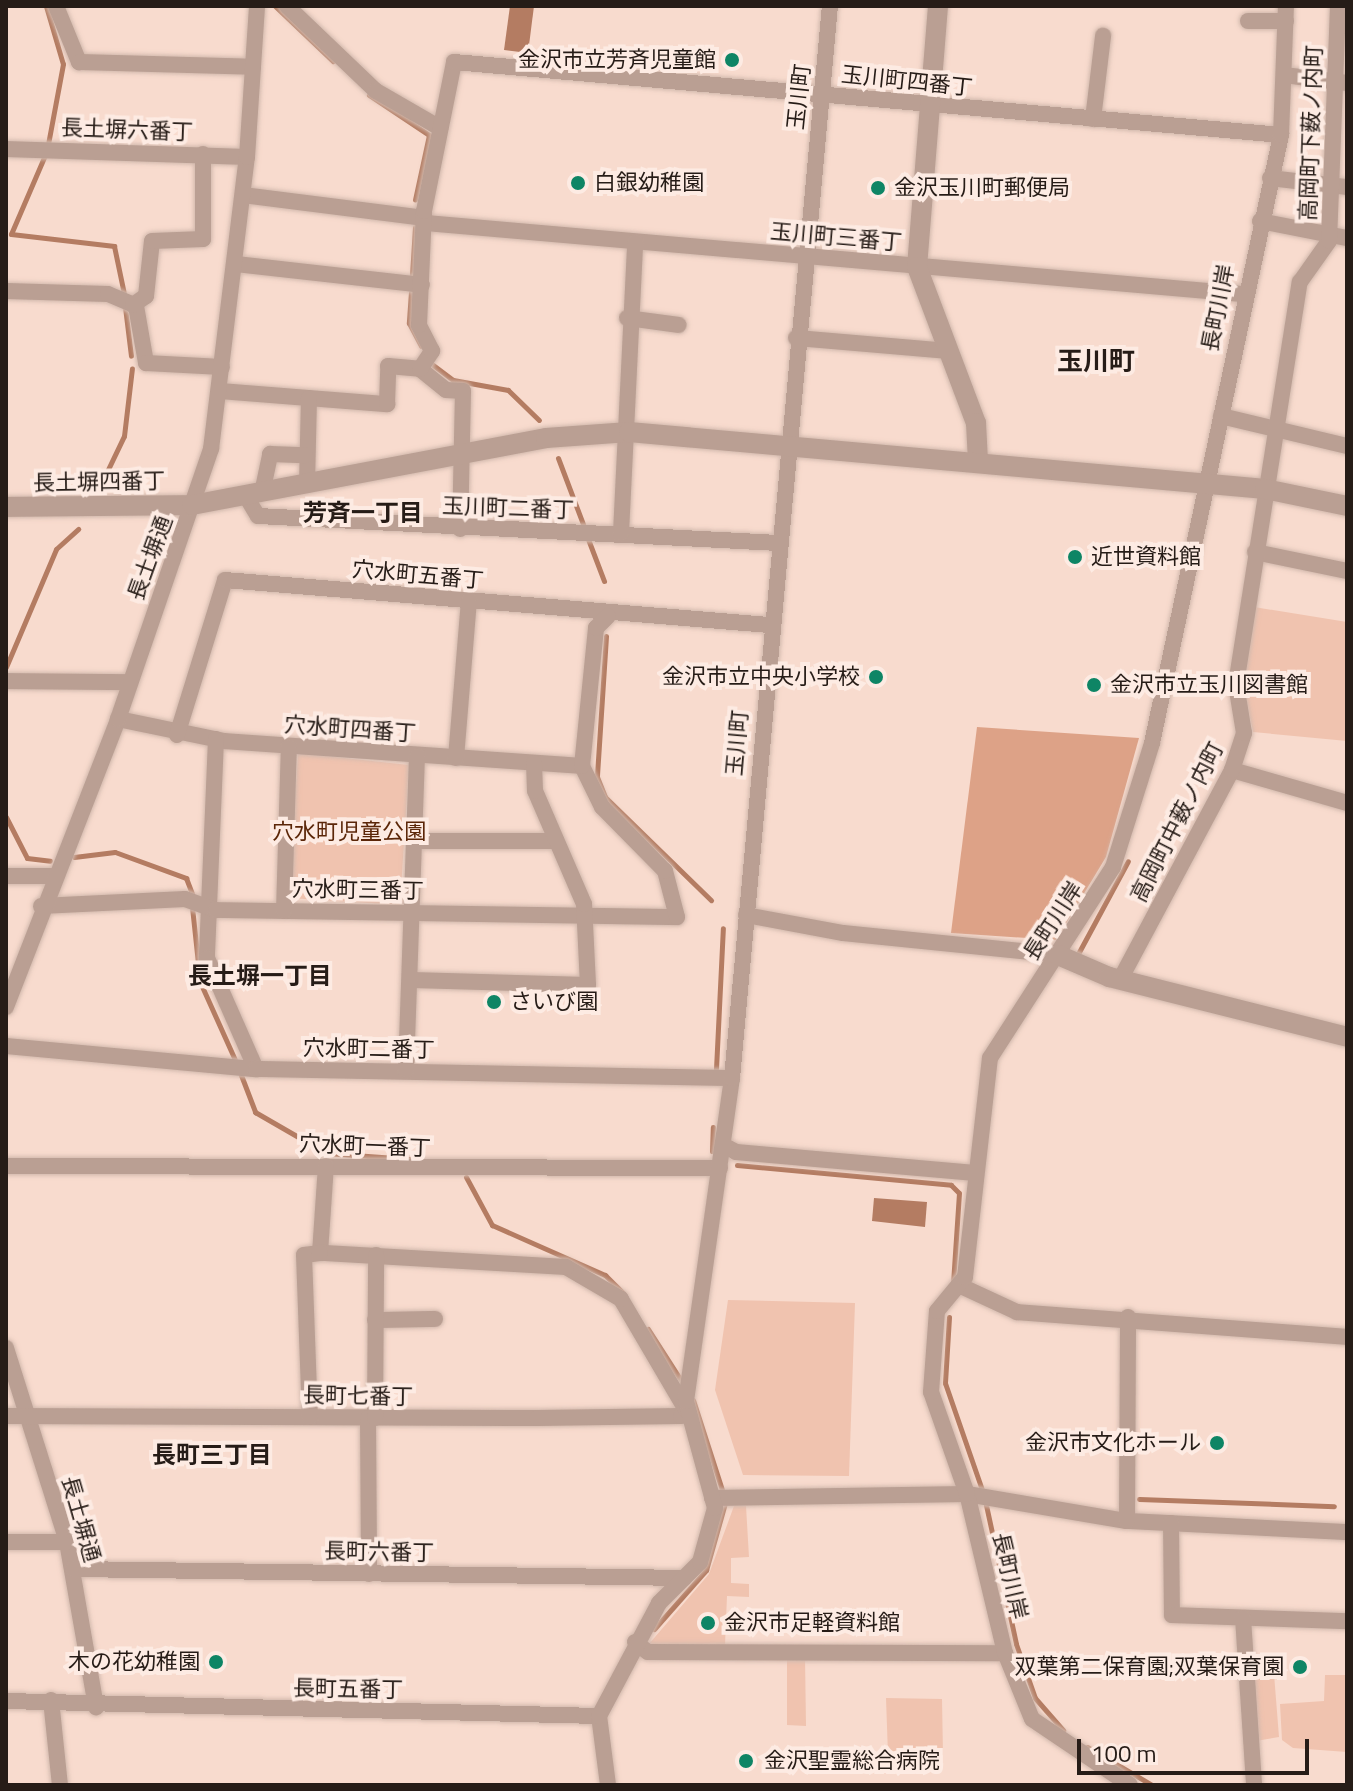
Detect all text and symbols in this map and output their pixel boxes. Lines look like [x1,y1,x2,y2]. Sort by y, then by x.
street label: 高岡町下薮ノ内町 [1295,45,1327,221]
place label: 金沢市立芳斉児童館 [518,47,716,73]
marker: 金沢市立芳斉児童館 [723,51,741,69]
street label: 玉川町四番丁 [840,61,974,101]
street label: 玉川町 [782,63,816,131]
street label: 長土塀六番丁 [61,115,193,145]
place label: 白銀幼稚園 [594,170,704,196]
marker: 白銀幼稚園 [569,174,587,192]
place label: 金沢玉川町郵便局 [894,175,1070,201]
marker: 金沢玉川町郵便局 [869,179,887,197]
street label: 玉川町三番丁 [769,218,903,256]
street label: 長町川岸 [1197,262,1239,354]
district label: 玉川町 [1057,345,1135,377]
street label: 長土塀四番丁 [33,468,165,496]
street label: 玉川町二番丁 [442,493,574,523]
district label: 芳斉一丁目 [303,499,423,527]
street label: 長土塀通 [123,512,177,604]
place label: 近世資料館 [1091,544,1201,570]
marker: 近世資料館 [1066,548,1084,566]
street label: 穴水町五番丁 [351,556,485,594]
place label: 金沢市立中央小学校 [662,664,860,690]
marker: 金沢市立中央小学校 [867,668,885,686]
place label: 金沢市立玉川図書館 [1110,672,1308,698]
marker: 金沢市立玉川図書館 [1085,676,1103,694]
street label: 玉川町 [721,709,753,777]
street label: 穴水町四番丁 [283,711,417,747]
street label: 高岡町中薮ノ内町 [1125,738,1229,906]
park label: 穴水町児童公園 [272,819,426,845]
street label: 穴水町三番丁 [292,876,424,904]
street label: 長町川岸 [1018,877,1088,965]
district label: 長土塀一丁目 [188,962,332,990]
place label: さいび園 [510,989,598,1015]
marker: さいび園 [485,993,503,1011]
street label: 穴水町二番丁 [303,1035,435,1063]
street label: 穴水町一番丁 [299,1131,431,1161]
street label: 長町七番丁 [303,1382,413,1410]
place label: 金沢市文化ホール [1025,1430,1201,1456]
marker: 金沢市文化ホール [1208,1434,1226,1452]
district label: 長町三丁目 [152,1441,272,1469]
street label: 長土塀通 [56,1473,106,1565]
street label: 長町川岸 [987,1530,1033,1622]
street label: 長町六番丁 [324,1538,434,1566]
place label: 金沢市足軽資料館 [724,1610,900,1636]
marker: 金沢市足軽資料館 [699,1614,717,1632]
place label: 木の花幼稚園 [68,1649,200,1675]
marker: 木の花幼稚園 [207,1653,225,1671]
place label: 双葉第二保育園;双葉保育園 [1015,1654,1284,1680]
marker: 双葉第二保育園;双葉保育園 [1291,1658,1309,1676]
street label: 長町五番丁 [293,1675,403,1703]
scale bar [1081,1723,1313,1773]
text: 100 m [1091,1735,1157,1771]
place label: 金沢聖霊総合病院 [764,1748,940,1774]
marker: 金沢聖霊総合病院 [735,1750,757,1772]

